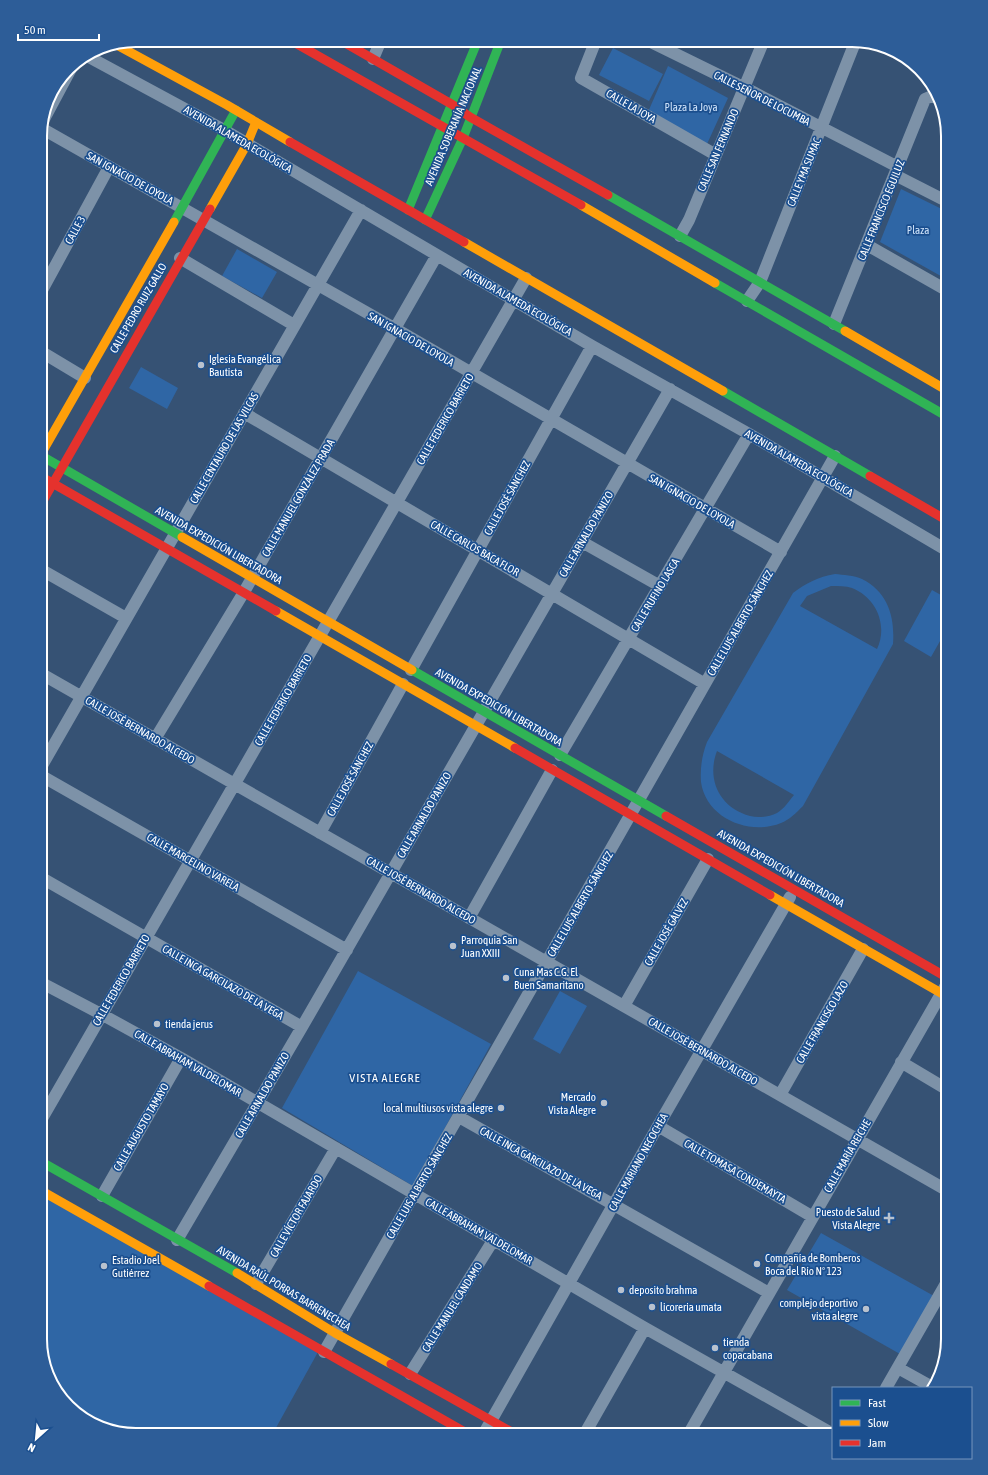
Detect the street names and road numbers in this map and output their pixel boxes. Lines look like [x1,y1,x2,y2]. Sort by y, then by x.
street label: AVENIDA SOBERANÍA NACIONAL [423,64,484,187]
street label: CALLE SEÑOR DE LOCUMBA [712,68,813,128]
street label: CALLE LA JOYA [604,87,659,125]
street label: AVENIDA ALAMEDA ECOLÓGICA [182,103,295,175]
street label: CALLE SAN FERNANDO [695,107,741,193]
street label: CALLE YMA SUMAC [785,136,823,208]
street label: SAN IGNACIO DE LOYOLA [85,149,176,207]
street label: CALLE FRANCISCO EGUILUZ [855,158,907,262]
street label: CALLE 3 [62,214,88,246]
street label: CALLE PEDRO RUIZ GALLO [107,261,169,355]
street label: AVENIDA ALAMEDA ECOLÓGICA [462,266,575,338]
street label: SAN IGNACIO DE LOYOLA [366,309,457,369]
street label: CALLE FEDERICO BARRETO [414,371,476,467]
street label: CALLE CENTAURO DE LAS VILCAS [187,390,261,506]
street label: AVENIDA ALAMEDA ECOLÓGICA [743,427,856,499]
street label: CALLE MANUEL GONZÁLEZ PRADA [259,437,337,559]
street label: CALLE JOSÉ SÁNCHEZ [482,459,532,537]
street label: SAN IGNACIO DE LOYOLA [647,471,738,531]
street label: CALLE ARNALDO PANIZO [557,489,615,579]
street label: AVENIDA EXPEDICIÓN LIBERTADORA [154,504,285,587]
street label: CALLE CARLOS BACA FLOR [429,518,522,579]
street label: CALLE RUFINO LASCA [628,556,682,634]
street label: CALLE LUIS ALBERTO SÁNCHEZ [705,568,775,678]
street label: CALLE FEDERICO BARRETO [252,652,314,748]
street label: AVENIDA EXPEDICIÓN LIBERTADORA [434,666,565,749]
street label: CALLE JOSÉ BERNARDO ALCEDO [83,694,197,766]
street label: CALLE JOSÉ SÁNCHEZ [325,740,375,818]
street label: CALLE ARNALDO PANIZO [395,770,453,860]
street label: AVENIDA EXPEDICIÓN LIBERTADORA [716,827,847,910]
street label: CALLE MARCELINO VARELA [145,831,242,894]
street label: CALLE LUIS ALBERTO SÁNCHEZ [545,849,615,959]
street label: CALLE JOSÉ BERNARDO ALCEDO [364,854,478,926]
street label: CALLE JOSÉ GÁLVEZ [642,896,690,968]
street label: CALLE FEDERICO BARRETO [90,932,152,1028]
street label: CALLE INCA GARCILAZO DE LA VEGA [160,942,286,1022]
street label: CALLE FRANCISCO LAZO [794,979,850,1065]
street label: CALLE JOSÉ BERNARDO ALCEDO [646,1015,760,1087]
street label: CALLE ABRAHAM VALDELOMAR [132,1027,244,1099]
street label: CALLE ARNALDO PANIZO [233,1050,291,1140]
street label: CALLE AUGUSTO TAMAYO [111,1081,171,1173]
street label: CALLE MARIANO NECOCHEA [606,1111,670,1213]
street label: CALLE MARÍA REICHE [821,1117,873,1195]
street label: CALLE INCA GARCILAZO DE LA VEGA [478,1124,605,1202]
street label: CALLE LUIS ALBERTO SÁNCHEZ [384,1131,454,1241]
street label: CALLE TOMASA CONDEMAYTA [682,1137,789,1205]
street label: CALLE VÍCTOR FAJARDO [268,1173,324,1259]
street label: CALLE ABRAHAM VALDELOMAR [423,1195,535,1267]
street label: AVENIDA RAÚL PORRAS BARRENECHEA [215,1243,354,1333]
street label: CALLE MANUEL CANDAMO [420,1260,484,1354]

